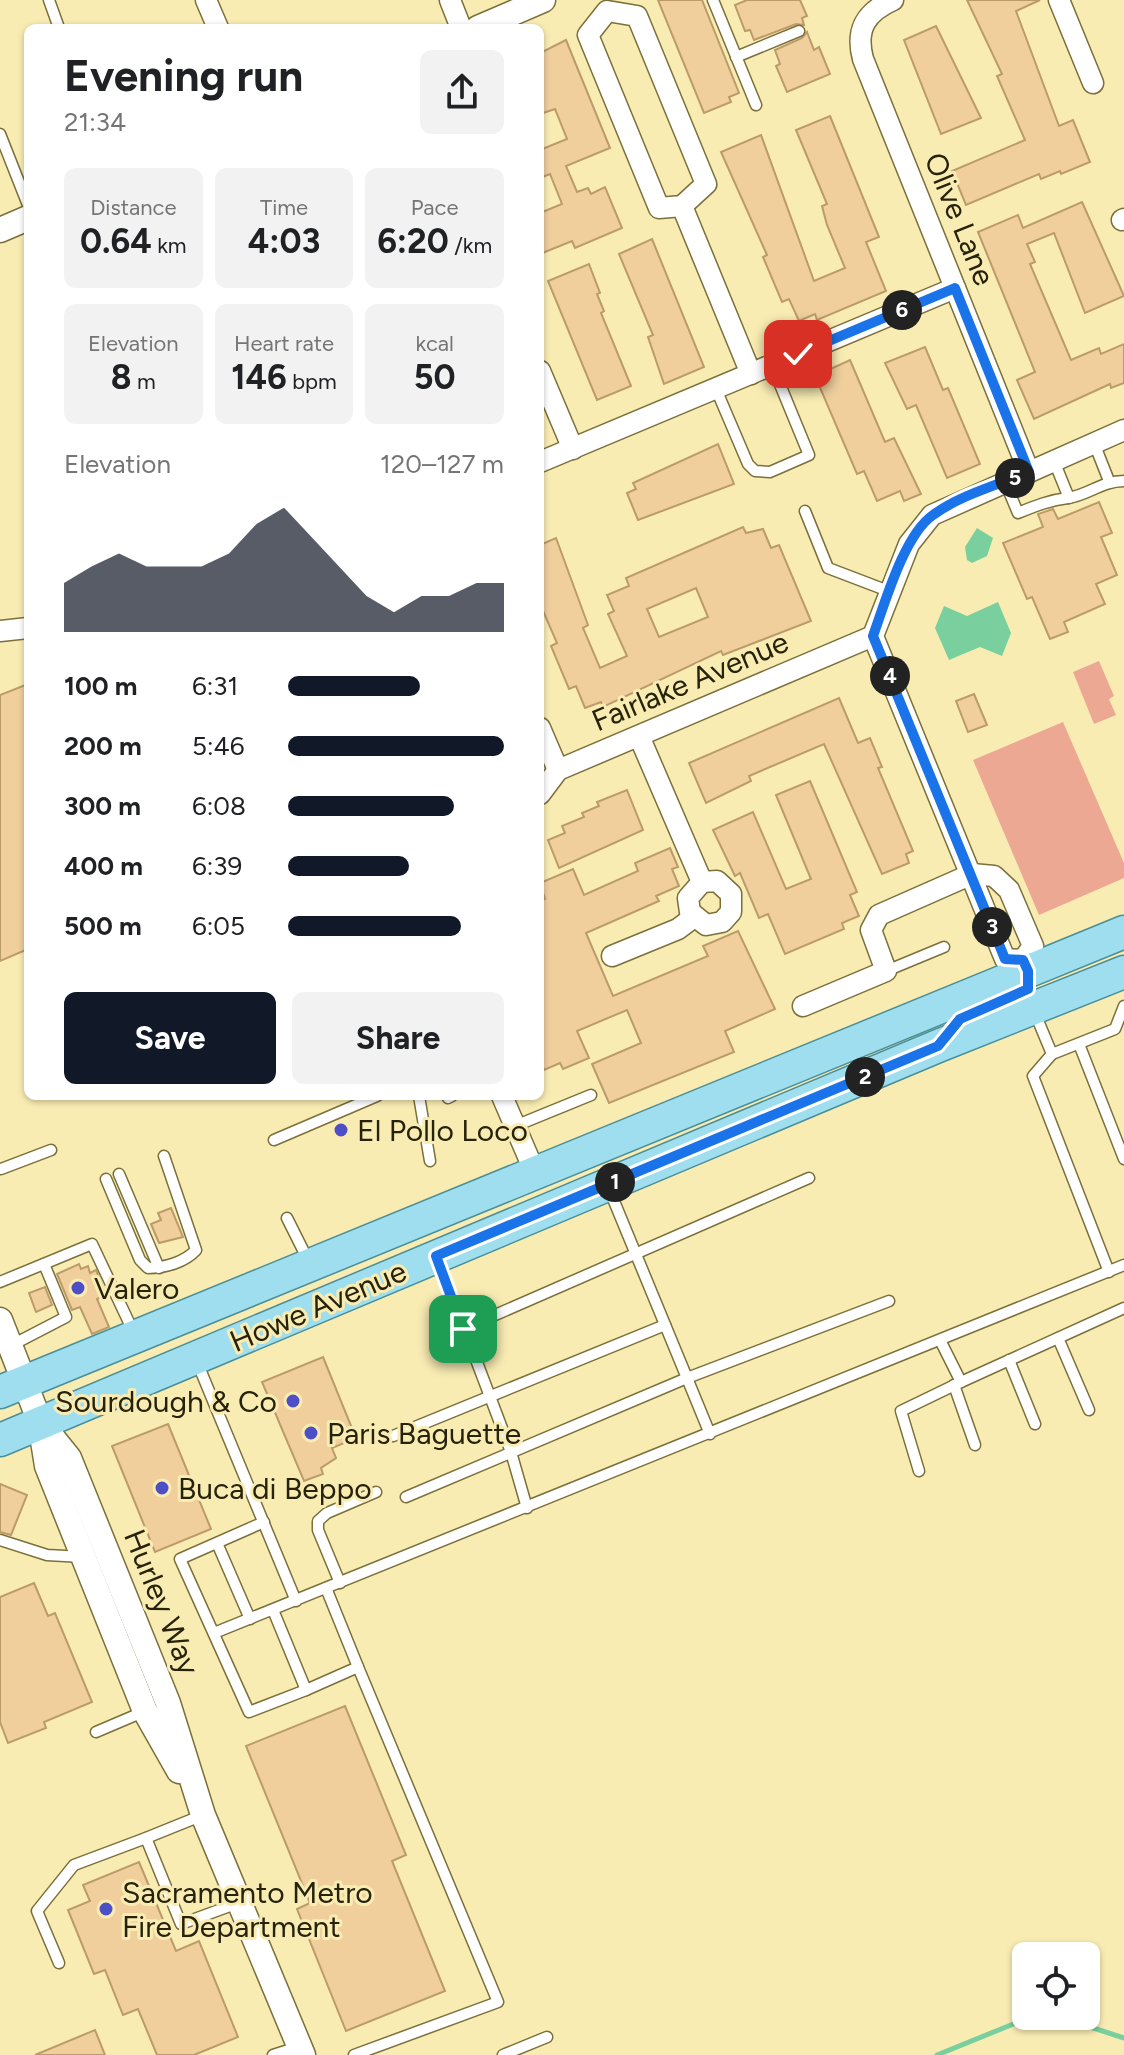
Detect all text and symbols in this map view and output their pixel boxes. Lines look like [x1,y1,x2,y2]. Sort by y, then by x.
text: Evening run [64,49,303,102]
button: share [420,50,504,134]
text: 21:34 [64,106,126,138]
street label: Olive Lane [917,147,1003,291]
text: Distance [90,194,176,221]
text: Time [260,194,308,221]
text: Pace [411,194,458,221]
text: 0.64 [80,221,152,262]
text: 4:03 [248,221,320,262]
text: 6:20 [377,221,449,262]
text: km [152,232,187,259]
text: /km [449,232,492,259]
pin: 6 [882,290,922,330]
text: 6 [896,296,908,323]
pin [764,320,832,388]
text: Elevation [88,330,179,357]
text: Heart rate [234,330,334,357]
text: kcal [415,330,454,357]
icon: check [776,332,820,376]
text: 8 [111,357,132,398]
text: 146 [231,357,287,398]
text: 50 [414,357,456,398]
text: m [132,368,156,395]
text: bpm [287,368,337,395]
text: Elevation [64,448,171,480]
text: 120–127 m [380,448,504,480]
pin: 5 [995,458,1035,498]
text: 5 [1009,464,1021,491]
street label: Fairlake Avenue [586,623,794,739]
pin: 4 [870,656,910,696]
text: 4 [883,662,897,689]
text: 100 m [64,670,138,702]
text: 6:31 [192,670,238,702]
text: 200 m [64,730,142,762]
text: 5:46 [192,730,244,762]
text: 300 m [64,790,141,822]
text: 6:08 [192,790,246,822]
text: 400 m [64,850,143,882]
text: 6:39 [192,850,242,882]
pin: 3 [972,907,1012,947]
text: 500 m [64,910,142,942]
text: 6:05 [192,910,245,942]
text: 3 [986,913,998,940]
button: Save [64,992,276,1084]
button: Share [292,992,504,1084]
pin: 2 [845,1057,885,1097]
text: 2 [859,1063,871,1090]
place label: El Pollo Loco [357,1112,528,1149]
marker: El Pollo Loco [332,1121,350,1139]
pin: 1 [595,1162,635,1202]
text: 1 [610,1168,620,1195]
street label: Howe Avenue [224,1252,412,1360]
place label: Valero [94,1270,179,1307]
marker: Valero [69,1279,87,1297]
pin [429,1295,497,1363]
icon: arrive [441,1307,485,1351]
place label: Sourdough & Co [55,1383,277,1420]
marker: Sourdough & Co [284,1392,302,1410]
place label: Paris Baguette [327,1415,521,1452]
marker: Paris Baguette [302,1424,320,1442]
place label: Buca di Beppo [178,1470,372,1507]
marker: Buca di Beppo [153,1479,171,1497]
street label: Hurley Way [116,1524,208,1680]
place label: Sacramento Metro Fire Department [122,1874,373,1945]
marker: Sacramento Metro Fire Department [97,1900,115,1918]
map controls [1012,1942,1100,2030]
button: locate [1012,1942,1100,2030]

